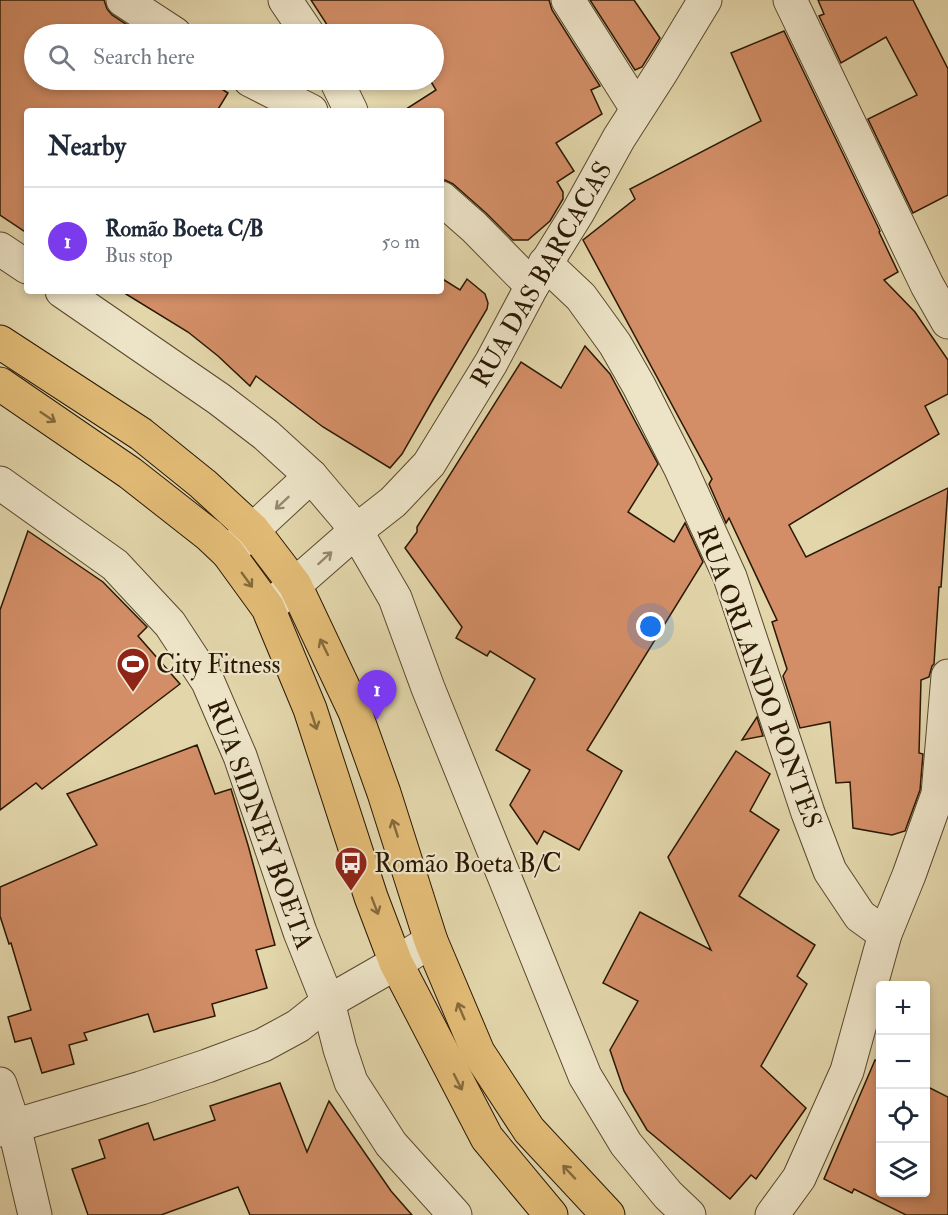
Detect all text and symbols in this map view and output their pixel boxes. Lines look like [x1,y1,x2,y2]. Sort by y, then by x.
search box [24,24,444,90]
icon: search [45,41,78,74]
text: Search here [93,43,195,71]
text: Nearby [48,131,126,163]
street label: RUA DAS BARCACAS [464,156,620,393]
text: Romão Boeta C/B [105,215,264,243]
text: 1 [64,229,71,254]
text: 50 m [381,229,420,254]
text: Bus stop [105,243,173,268]
one-way arrow [40,411,56,423]
one-way arrow [274,496,289,510]
street label: RUA ORLANDO PONTES [689,522,829,833]
one-way arrow [317,551,332,565]
one-way arrow [240,571,253,587]
your location [636,612,665,641]
one-way arrow [318,638,330,656]
sports icon: City Fitness [115,646,151,693]
place label: City Fitness [156,649,280,681]
pin: 1 [358,670,397,720]
street label: RUA SIDNEY BOETA [200,695,320,954]
one-way arrow [309,711,320,730]
one-way arrow [389,819,400,838]
bus stop icon: Romão Boeta B/C [333,845,369,892]
place label: Romão Boeta B/C [374,848,562,880]
one-way arrow [370,896,381,915]
map controls [876,981,930,1197]
button: + [876,981,930,1035]
one-way arrow [455,1003,466,1021]
button: − [876,1035,930,1089]
one-way arrow [452,1073,464,1090]
button: locate [876,1089,930,1143]
button: layers [876,1143,930,1197]
one-way arrow [562,1165,576,1180]

